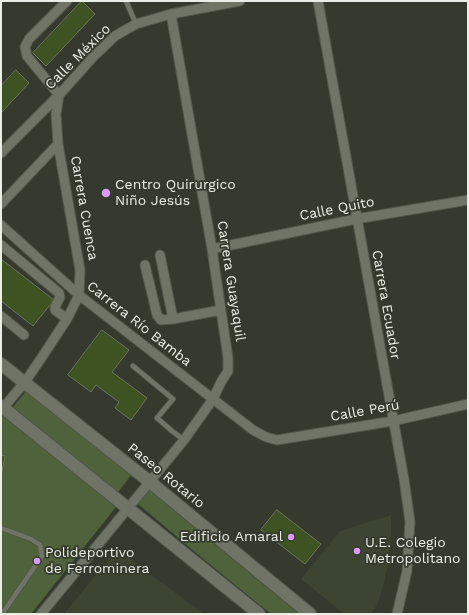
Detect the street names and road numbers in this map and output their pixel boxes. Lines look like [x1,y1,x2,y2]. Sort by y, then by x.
street label: Calle México [42,21,114,93]
street label: Carrera Cuenca [67,154,101,262]
street label: Calle Quito [298,193,376,225]
street label: Carrera Guayaquil [213,220,249,342]
street label: Carrera Ecuador [368,249,404,361]
street label: Carrera Río Bamba [83,278,195,370]
street label: Calle Perú [329,397,401,425]
street label: Paseo Rotario [124,440,208,512]

